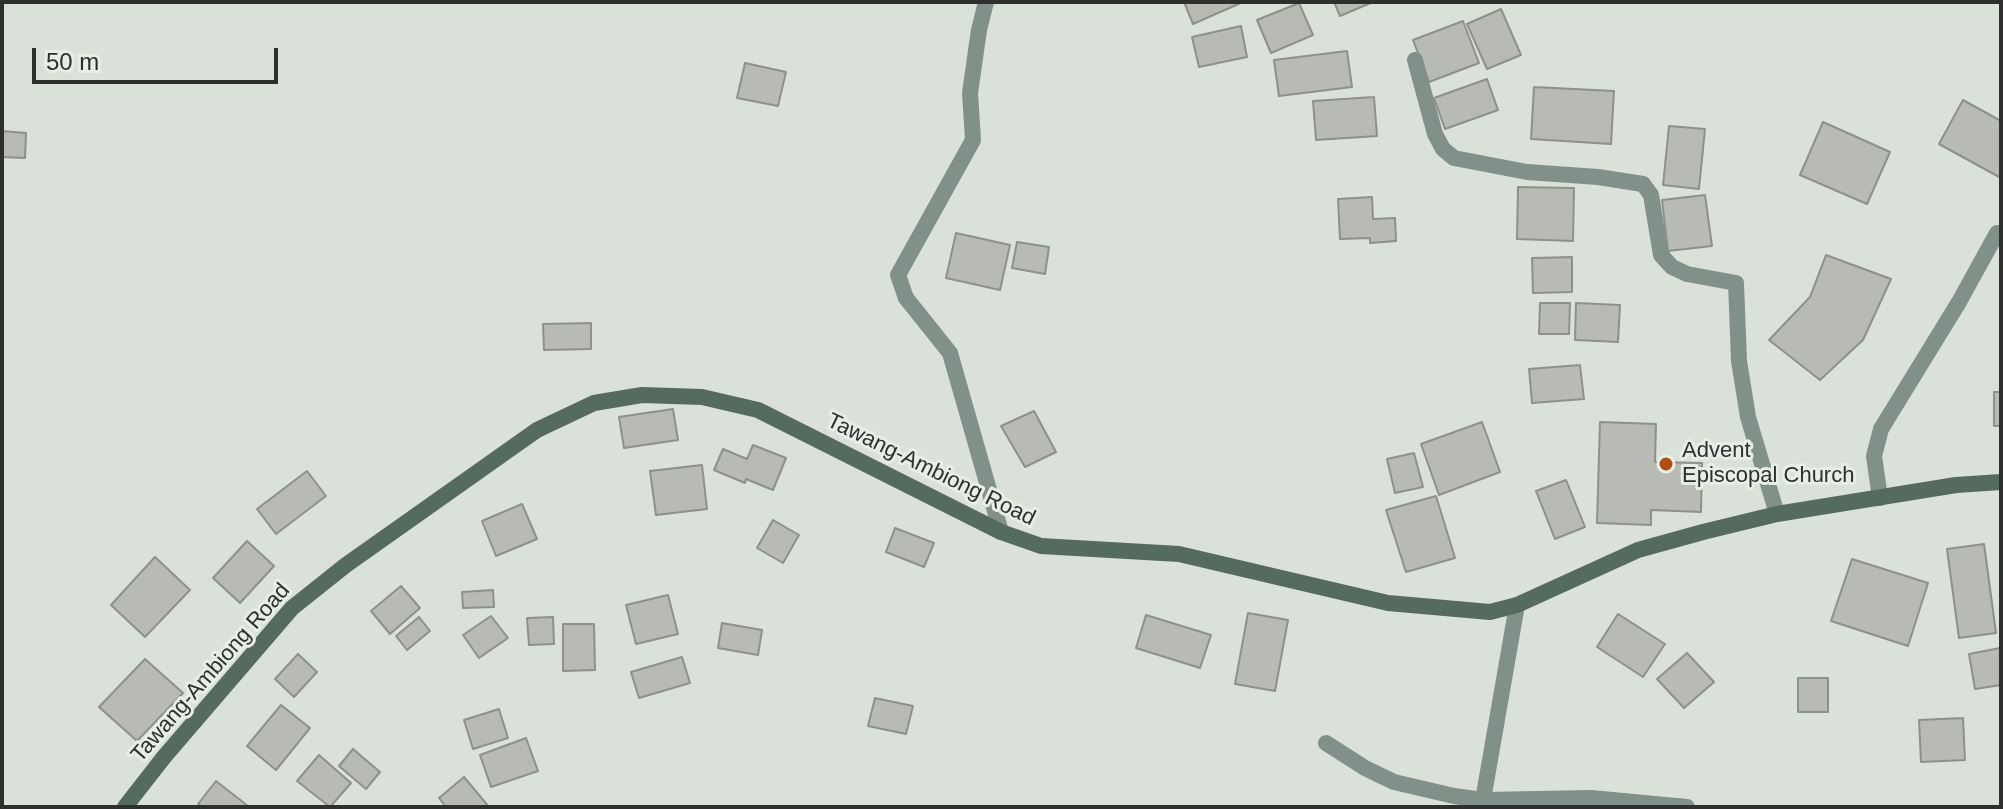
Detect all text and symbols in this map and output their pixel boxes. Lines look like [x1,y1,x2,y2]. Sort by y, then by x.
scale bar [36,32,282,82]
text: 50 m [46,48,99,75]
street label: Tawang-Ambiong Road [822,408,1040,532]
place label: Advent Episcopal Church [1682,438,1854,490]
marker: Advent Episcopal Church [1657,455,1675,473]
street label: Tawang-Ambiong Road [126,578,296,768]

